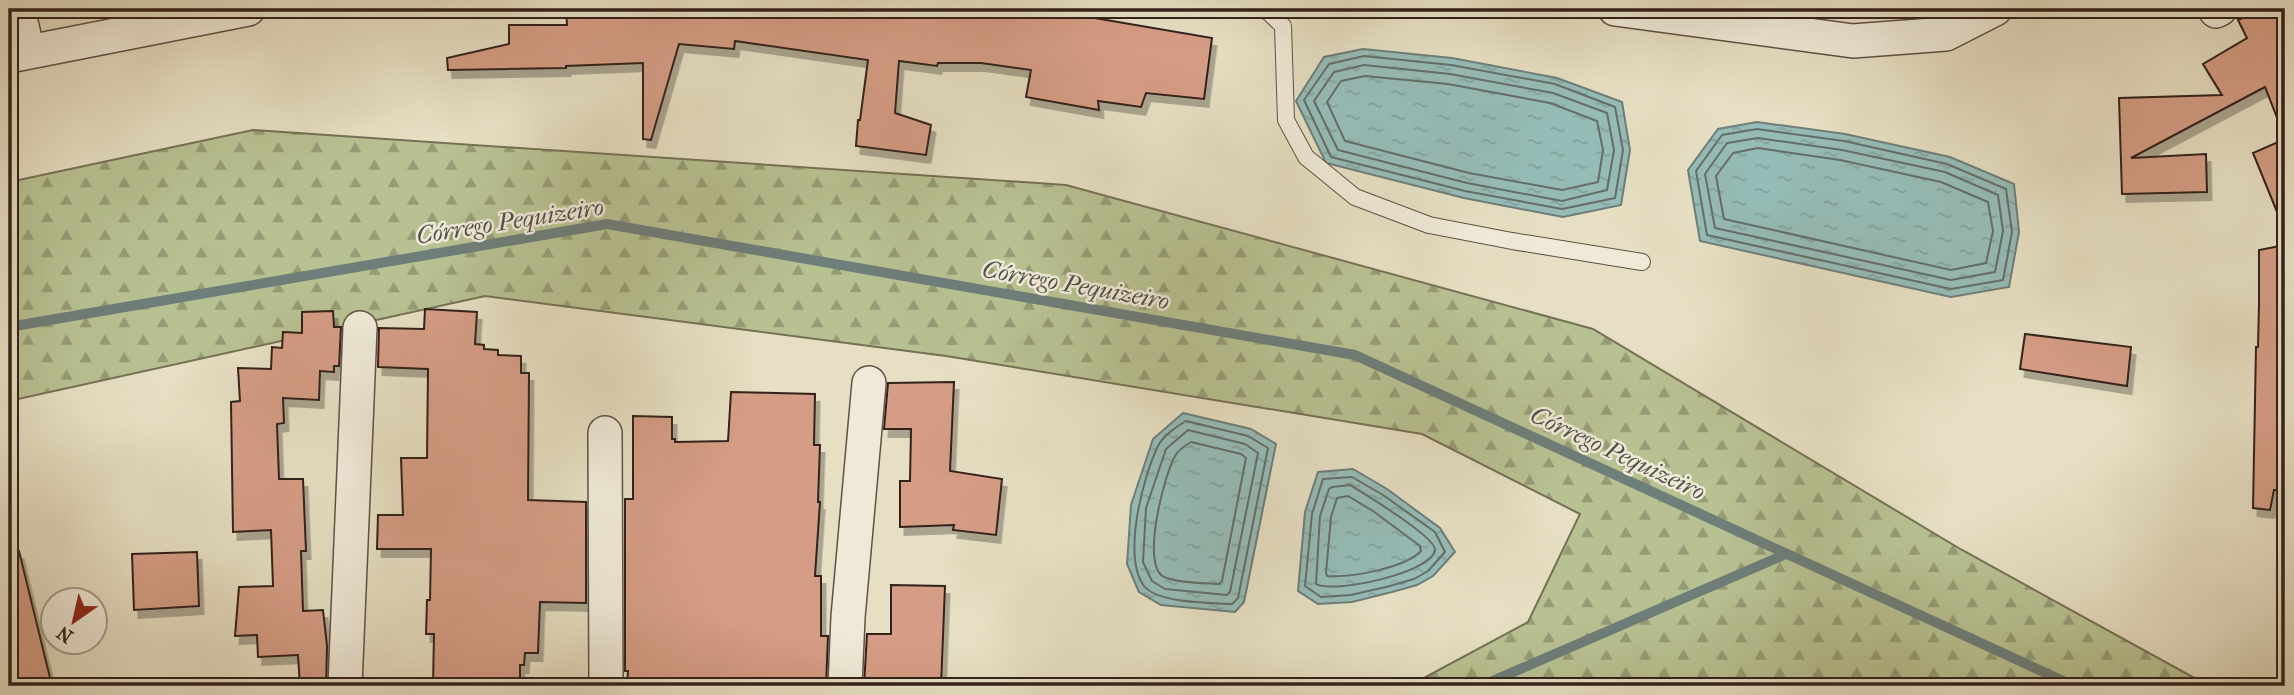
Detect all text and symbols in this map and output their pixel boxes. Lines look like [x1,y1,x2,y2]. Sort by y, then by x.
water label: Córrego Pequizeiro [414,192,606,250]
water label: Córrego Pequizeiro [980,255,1172,315]
water label: Córrego Pequizeiro [1526,400,1710,506]
north arrow [38,586,108,656]
text: N [52,621,77,647]

